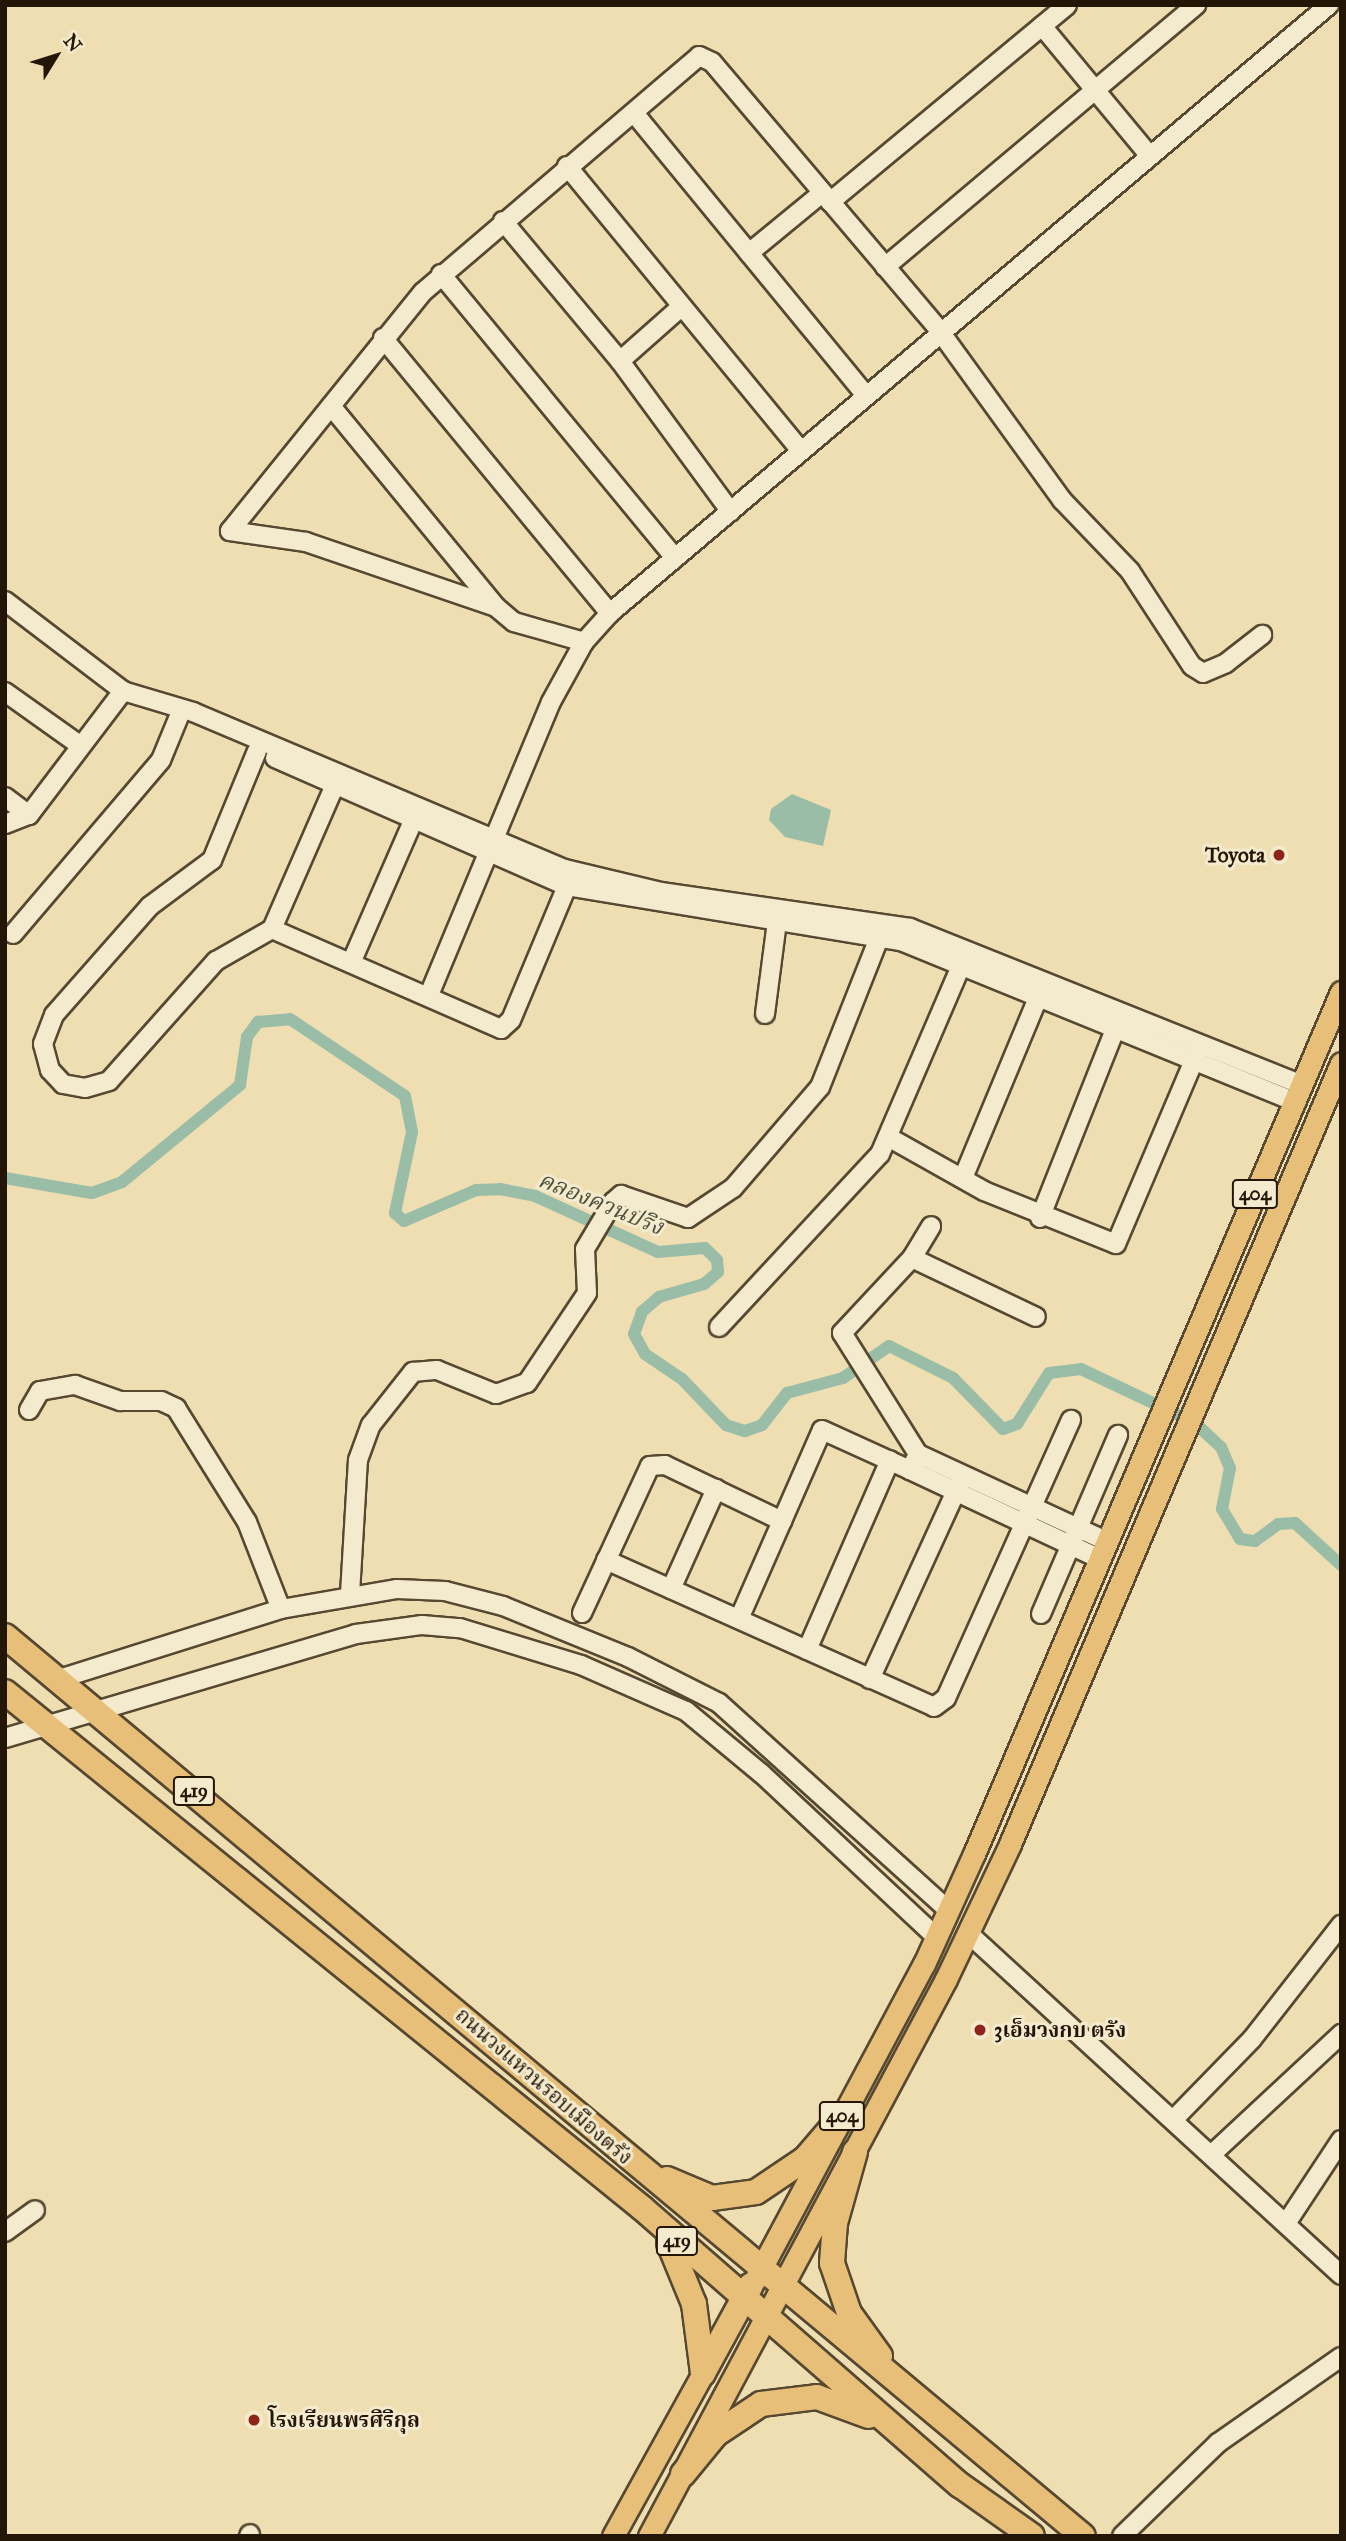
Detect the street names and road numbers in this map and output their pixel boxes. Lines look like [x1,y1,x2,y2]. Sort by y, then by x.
road number: 404 [1230,1178,1280,1210]
road number: 419 [171,1776,217,1806]
street label: ถนนวงแหวนรอบเมืองตรัง [450,2002,638,2170]
road number: 404 [818,2100,866,2132]
road number: 419 [654,2226,700,2256]

